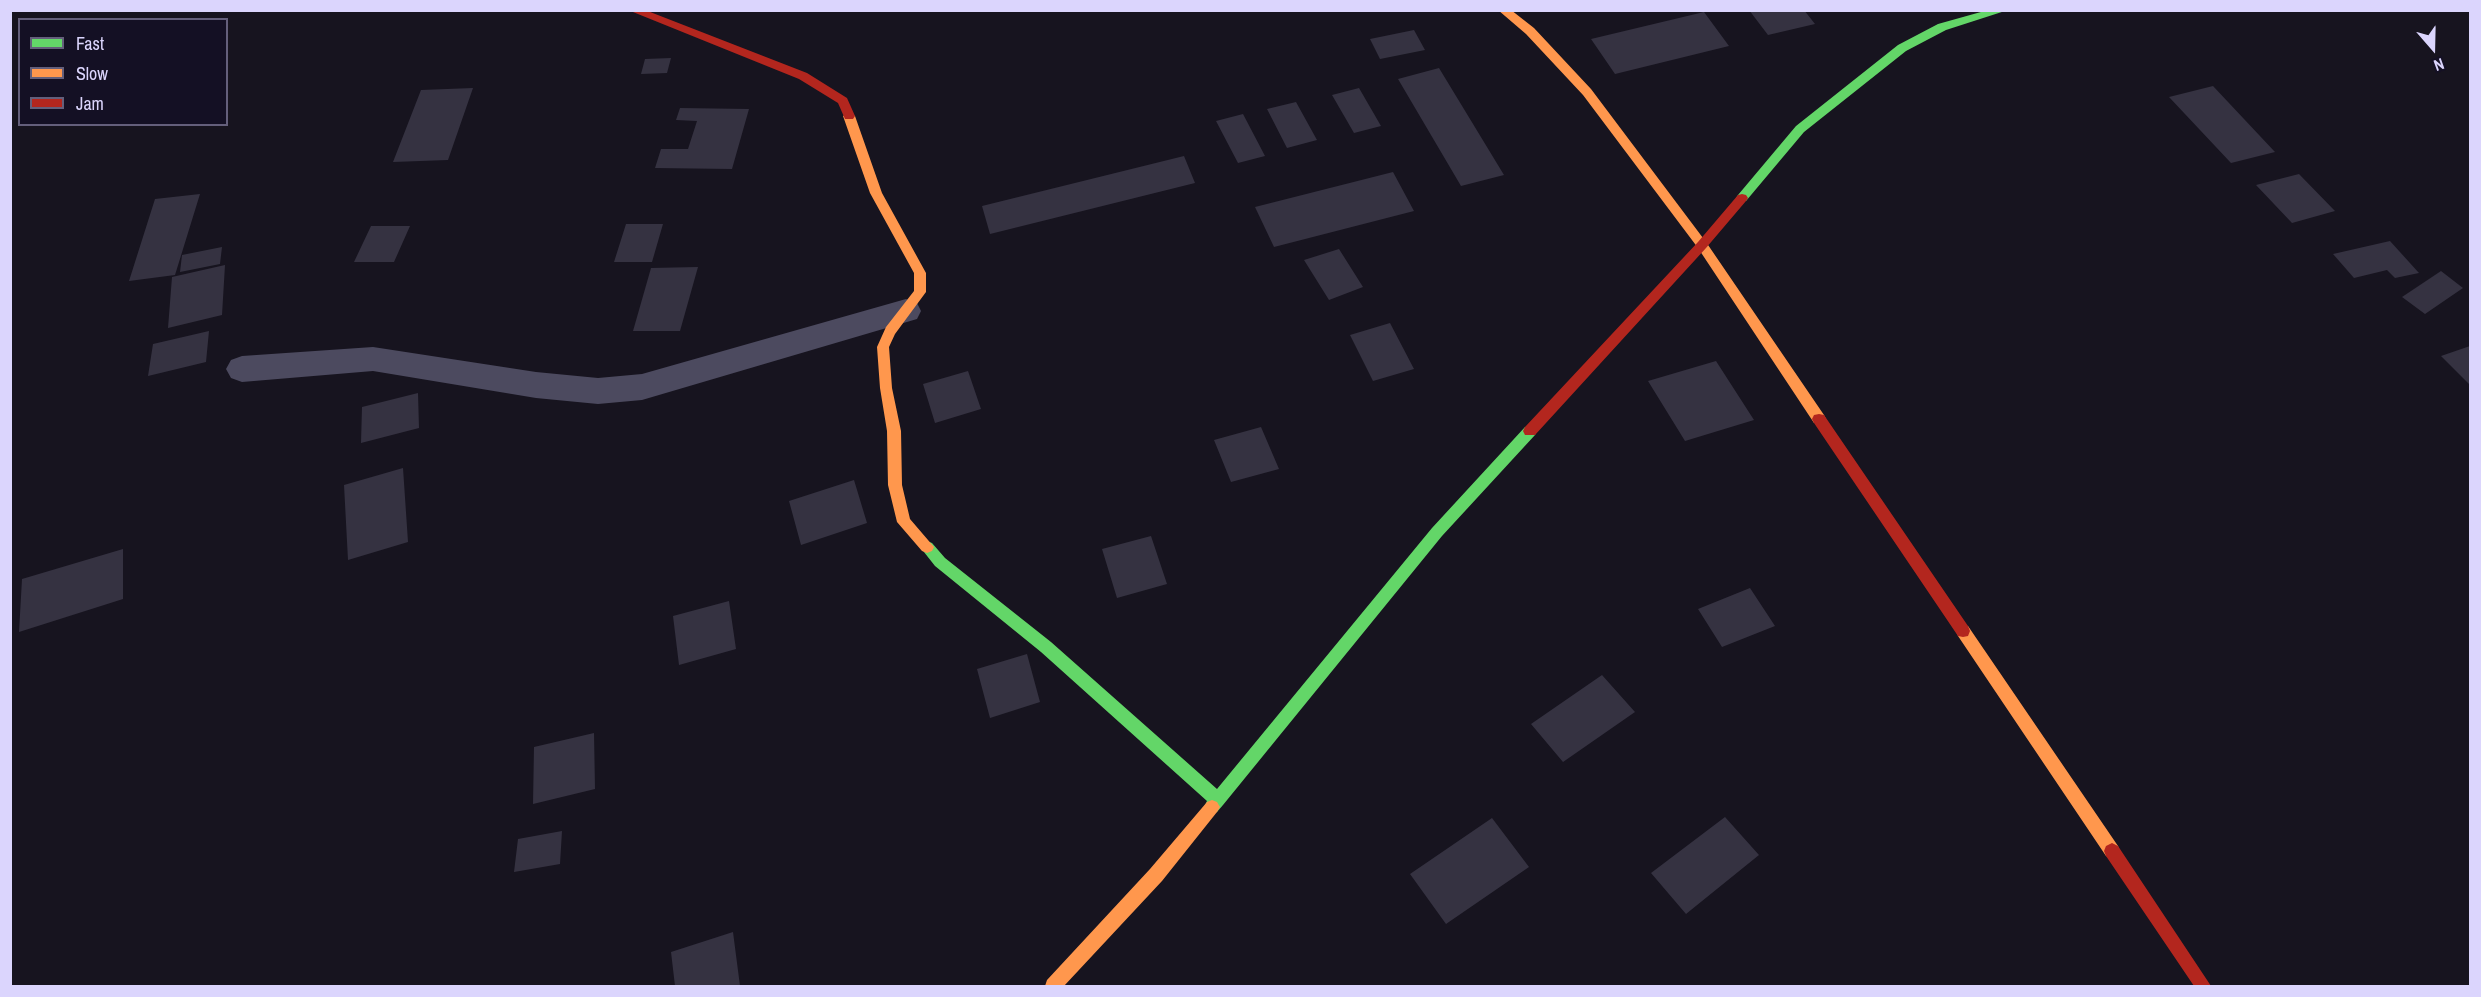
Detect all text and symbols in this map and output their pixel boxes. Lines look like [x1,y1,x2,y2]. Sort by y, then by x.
legend [18,18,228,126]
north arrow [2403,18,2463,78]
text: Fast [76,31,104,56]
text: N [2431,53,2447,77]
text: Slow [76,61,108,86]
text: Jam [76,91,104,116]

